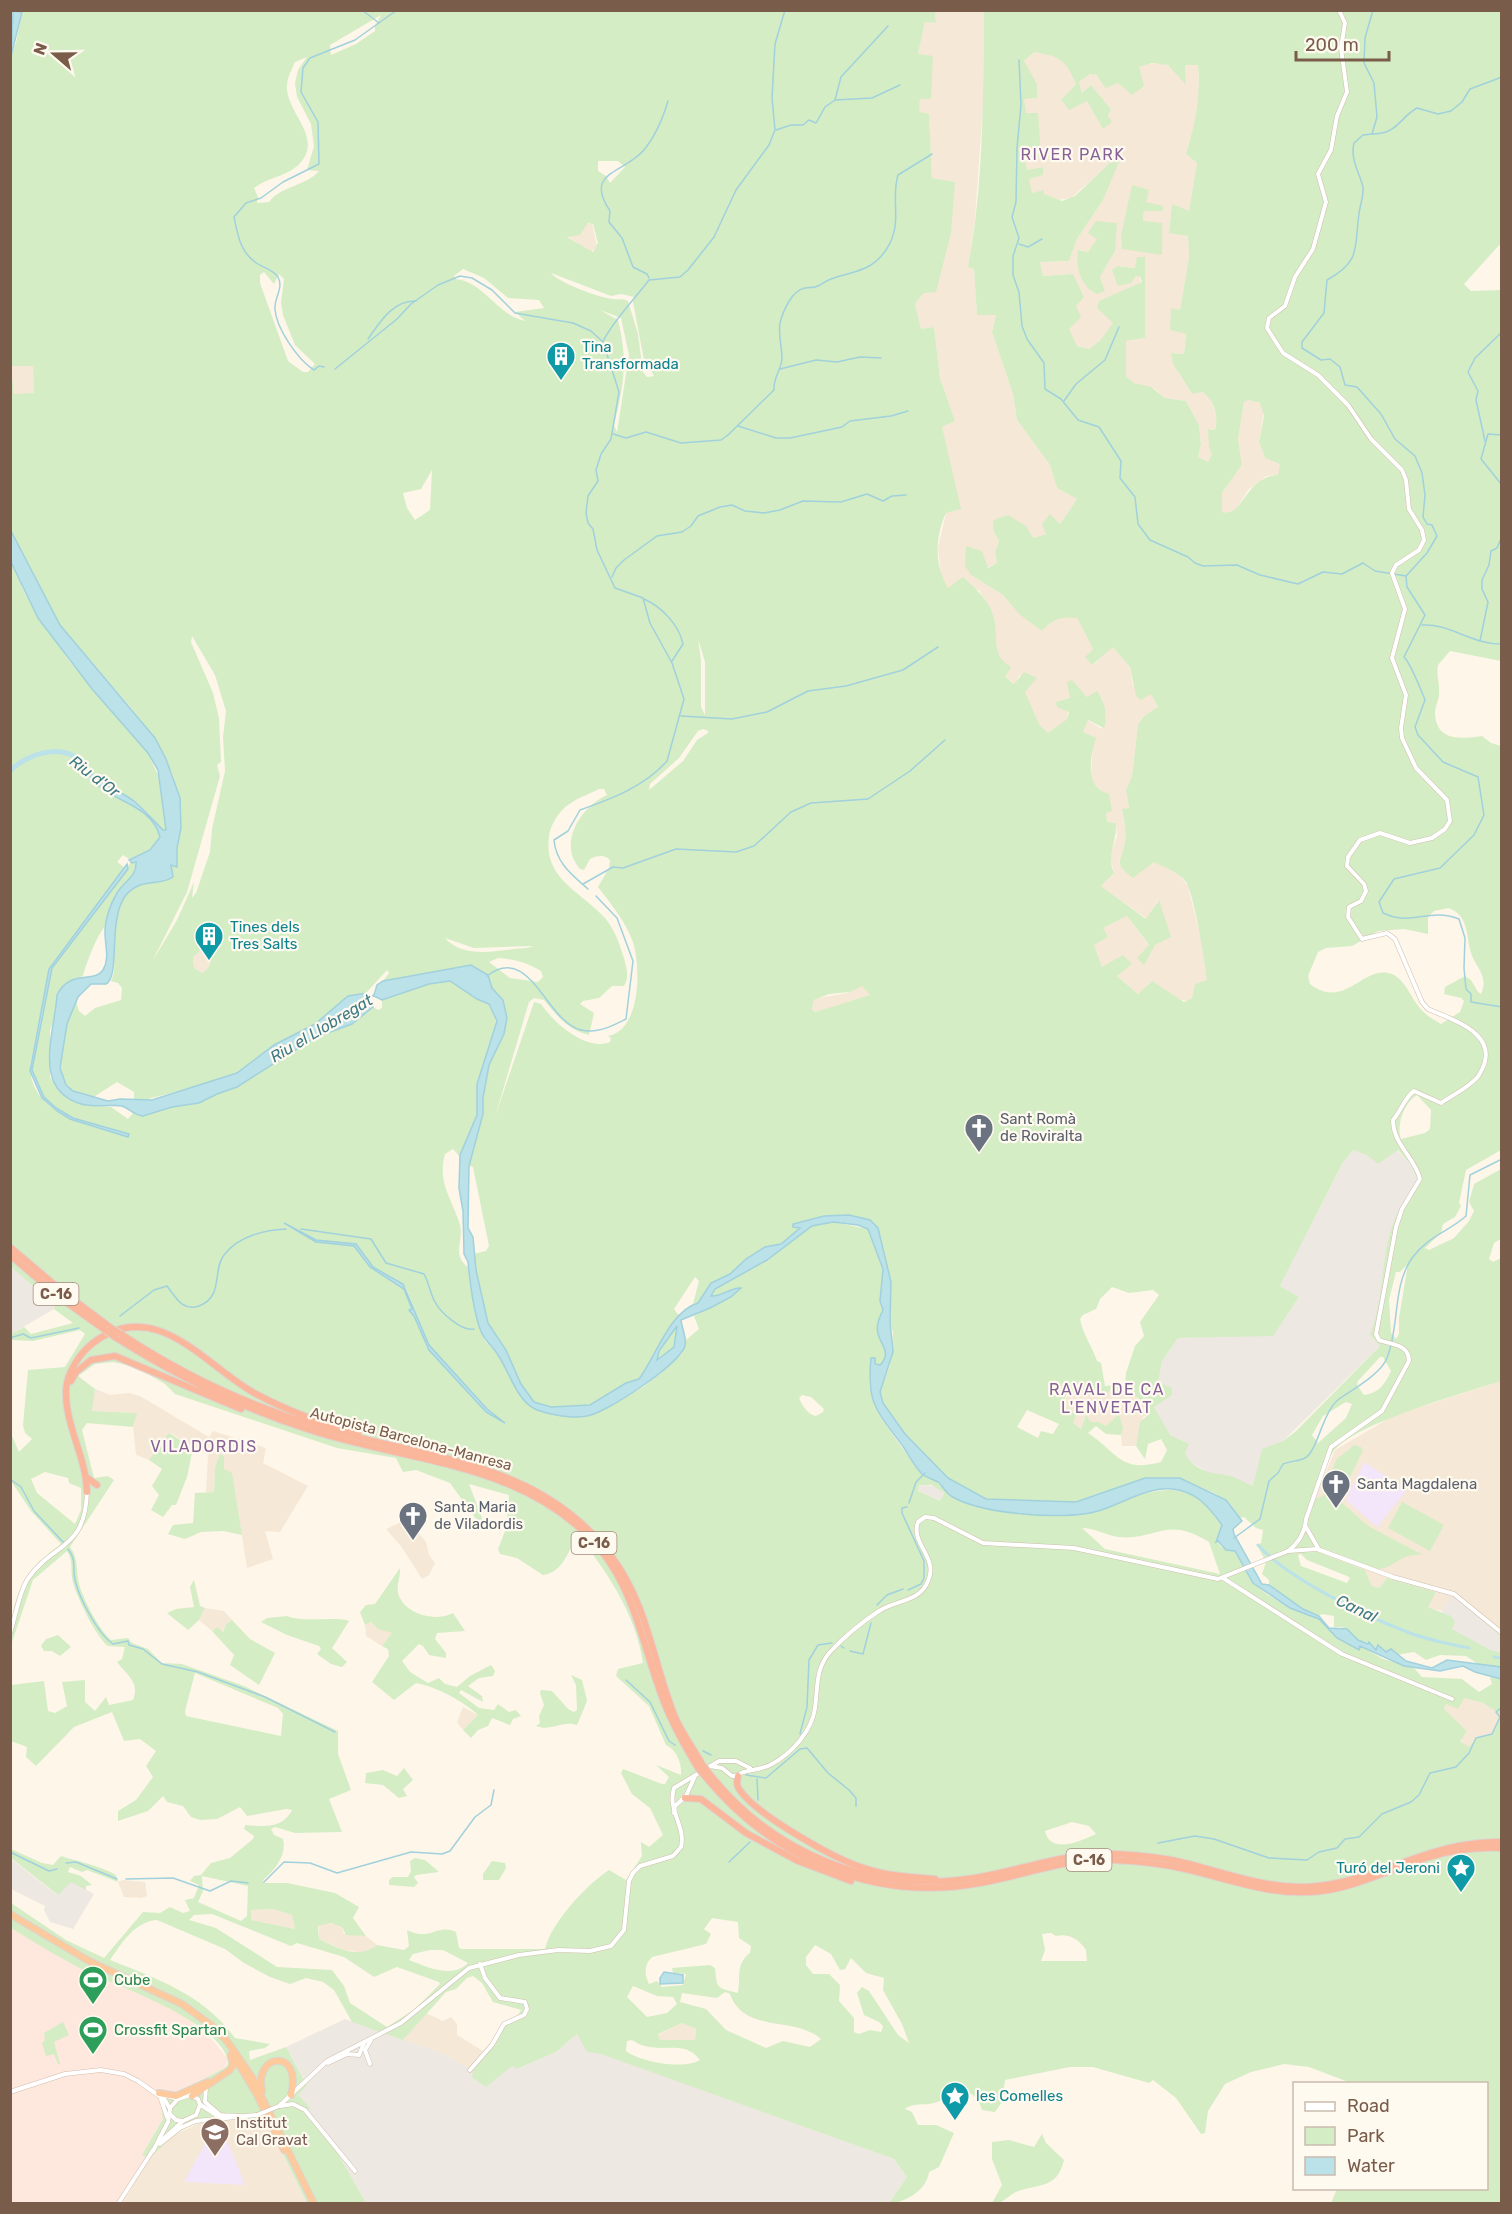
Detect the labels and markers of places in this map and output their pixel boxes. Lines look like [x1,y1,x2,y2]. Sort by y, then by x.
place label: Tina Transformada [582,338,679,373]
building icon: Tina Transformada [545,340,577,382]
place label: Tines dels Tres Salts [230,918,300,953]
building icon: Tines dels Tres Salts [193,920,225,962]
place label: Sant Romà de Roviralta [1000,1110,1083,1145]
church icon: Sant Romà de Roviralta [963,1112,995,1154]
church icon: Santa Magdalena [1320,1468,1352,1510]
place label: Santa Magdalena [1357,1475,1477,1493]
place label: Santa Maria de Viladordis [434,1498,524,1533]
church icon: Santa Maria de Viladordis [397,1500,429,1542]
place icon: Turó del Jeroni [1445,1852,1477,1894]
place label: Turó del Jeroni [1336,1859,1440,1877]
sports icon: Cube [77,1964,109,2006]
place label: Cube [114,1971,150,1989]
sports icon: Crossfit Spartan [77,2014,109,2056]
place label: Crossfit Spartan [114,2021,227,2039]
place icon: les Comelles [939,2080,971,2122]
place label: les Comelles [976,2087,1063,2105]
place label: Institut Cal Gravat [236,2114,308,2149]
school or university icon: Institut Cal Gravat [199,2116,231,2158]

